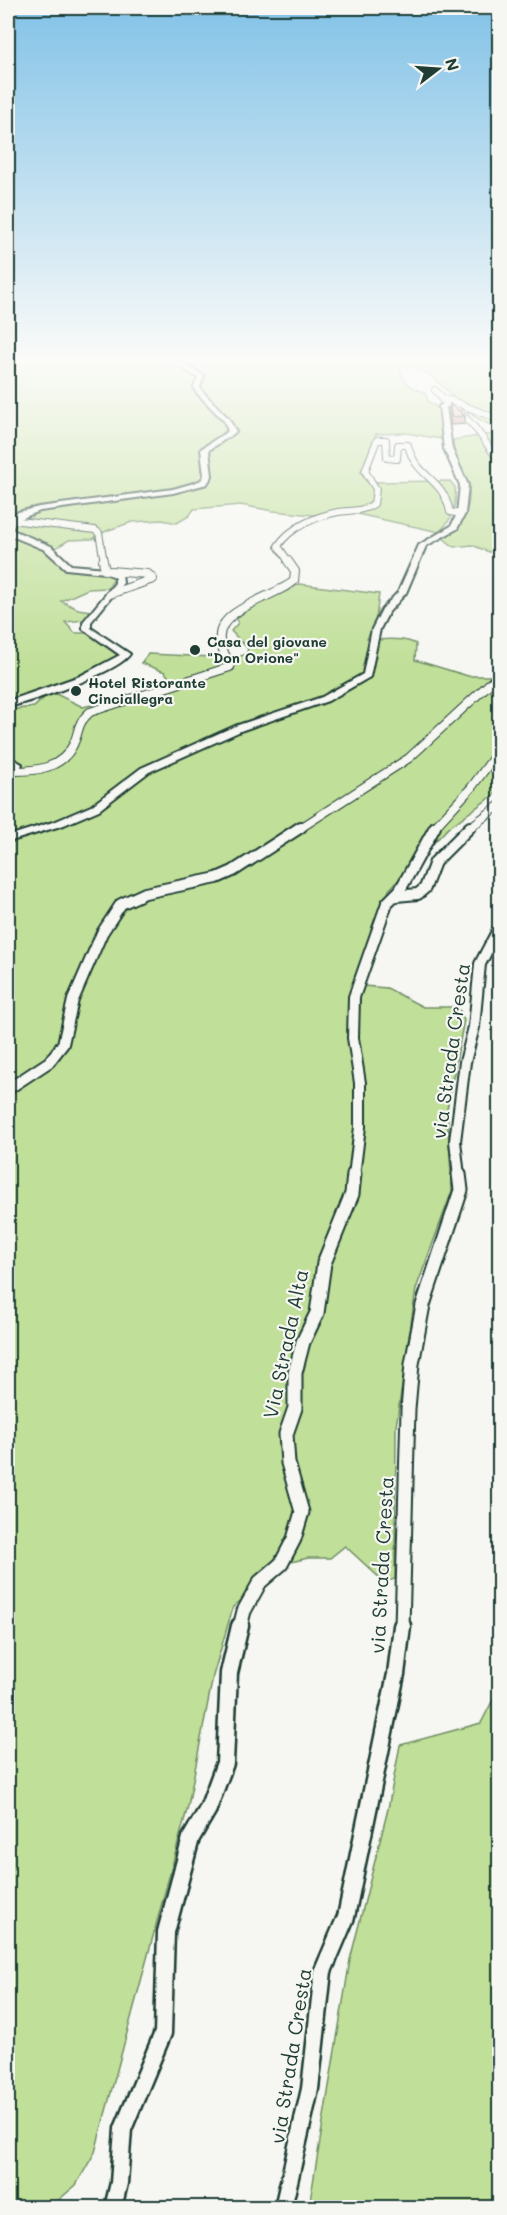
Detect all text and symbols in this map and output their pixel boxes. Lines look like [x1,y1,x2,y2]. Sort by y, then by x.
north arrow [408,39,468,99]
text: N [441,56,465,73]
place label: Casa del giovane "Don Orione" [207,632,327,667]
marker: Casa del giovane "Don Orione" [188,643,202,657]
place label: Hotel Ristorante Cinciallegra [88,673,206,708]
marker: Hotel Ristorante Cinciallegra [69,684,83,698]
street label: via Strada Cresta [425,961,475,1140]
street label: Via Strada Alta [256,1267,314,1421]
street label: via Strada Cresta [363,1476,399,1654]
street label: via Strada Cresta [263,1966,317,2145]

